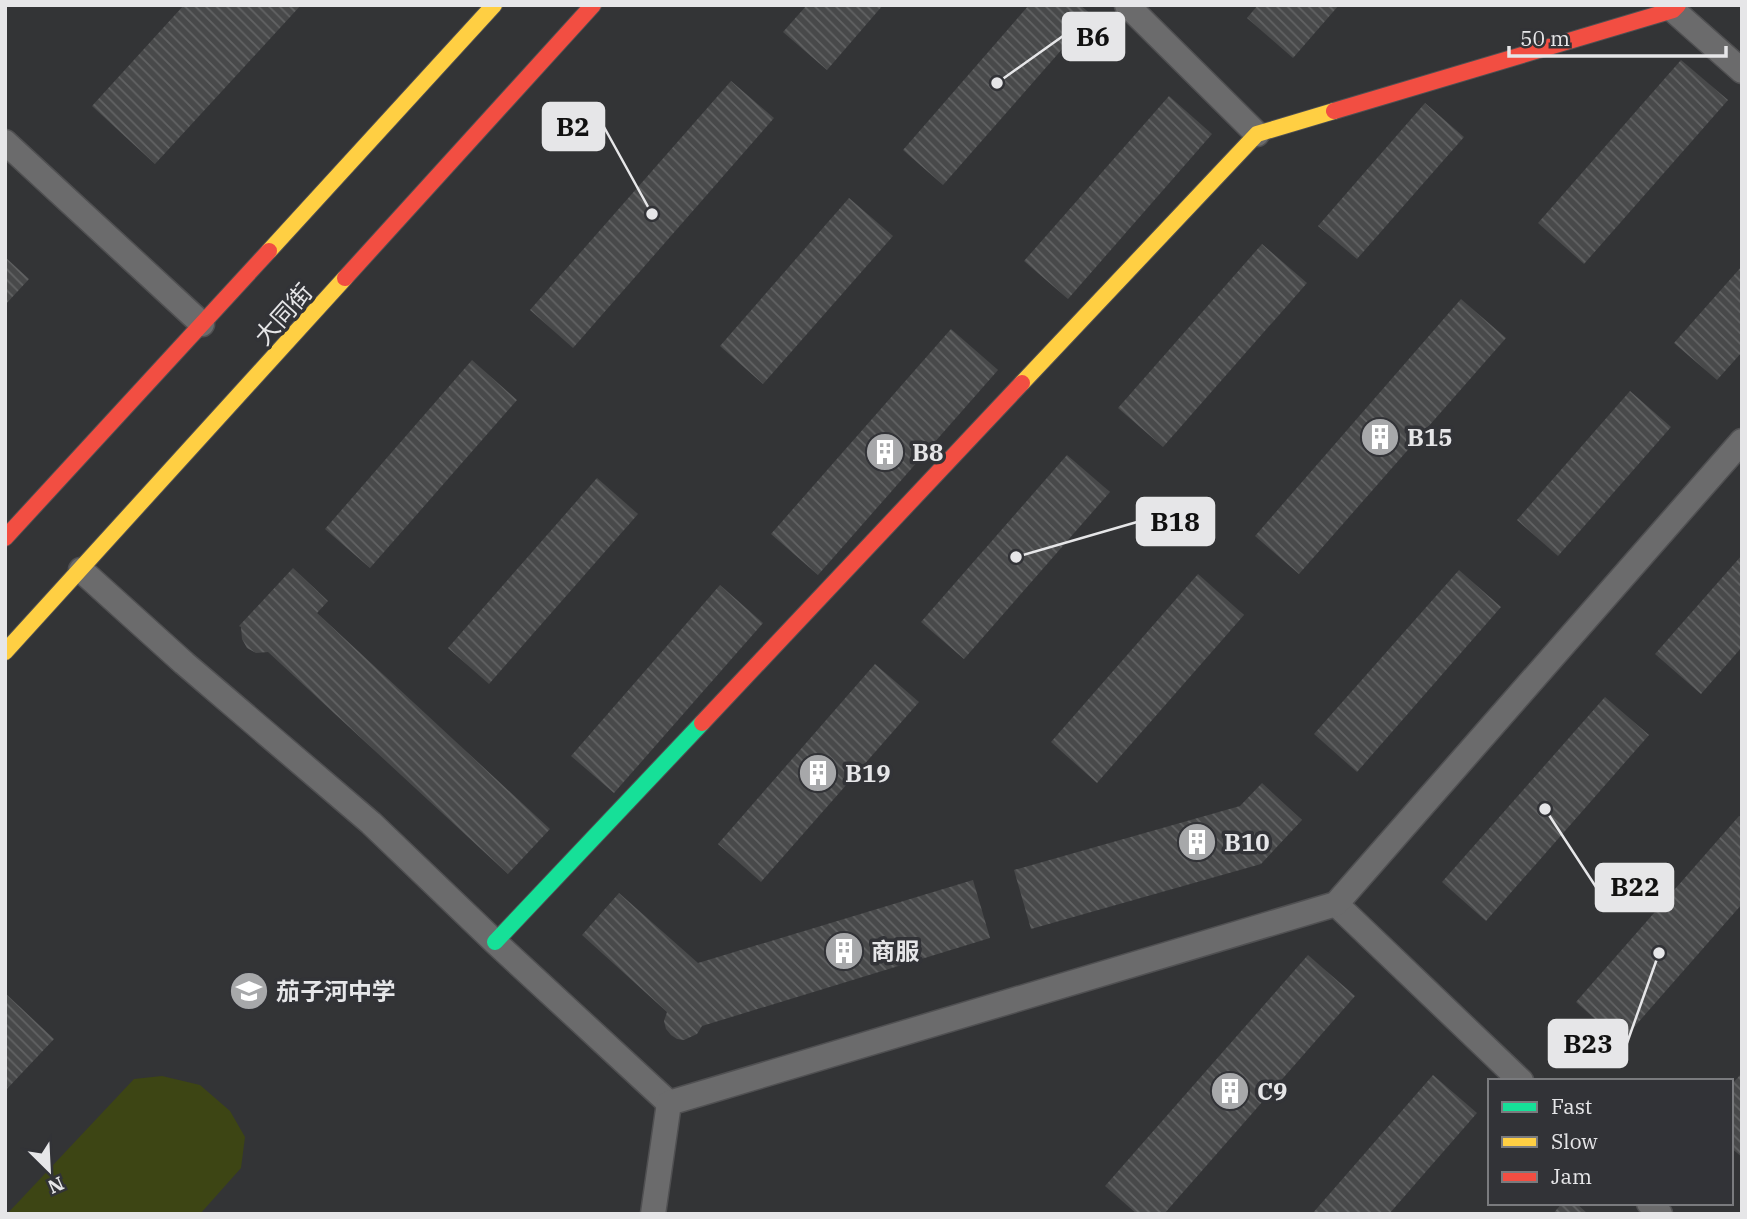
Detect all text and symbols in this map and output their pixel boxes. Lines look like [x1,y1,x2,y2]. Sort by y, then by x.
callout: B6 [1063,13,1124,60]
scale bar [1509,14,1726,58]
text: B6 [1076,19,1110,53]
text: 50 m [1520,24,1570,52]
callout: B2 [543,103,604,150]
text: B2 [556,109,590,143]
street label: 大同街 [247,277,319,351]
building icon: B15 [1359,416,1401,458]
place label: B15 [1407,421,1453,453]
building icon: B8 [864,431,906,473]
place label: B8 [912,436,943,468]
callout: B18 [1137,498,1214,545]
text: B18 [1150,504,1200,538]
building icon: B19 [797,752,839,794]
place label: B19 [845,757,891,789]
building icon: B10 [1176,821,1218,863]
place label: B10 [1224,826,1270,858]
callout: B22 [1596,864,1673,911]
text: B22 [1610,869,1660,903]
building icon: 商服 [823,930,865,972]
place label: 商服 [871,935,920,967]
school or university icon: 茄子河中学 [228,970,270,1012]
place label: 茄子河中学 [276,975,396,1007]
callout: B23 [1549,1020,1627,1067]
text: B23 [1563,1026,1613,1060]
building icon: C9 [1209,1070,1251,1112]
place label: C9 [1257,1075,1287,1107]
legend [1488,1079,1733,1205]
text: Fast [1551,1092,1592,1120]
text: Slow [1551,1127,1598,1155]
north arrow [14,1135,84,1205]
text: Jam [1551,1162,1592,1190]
text: N [44,1172,68,1200]

